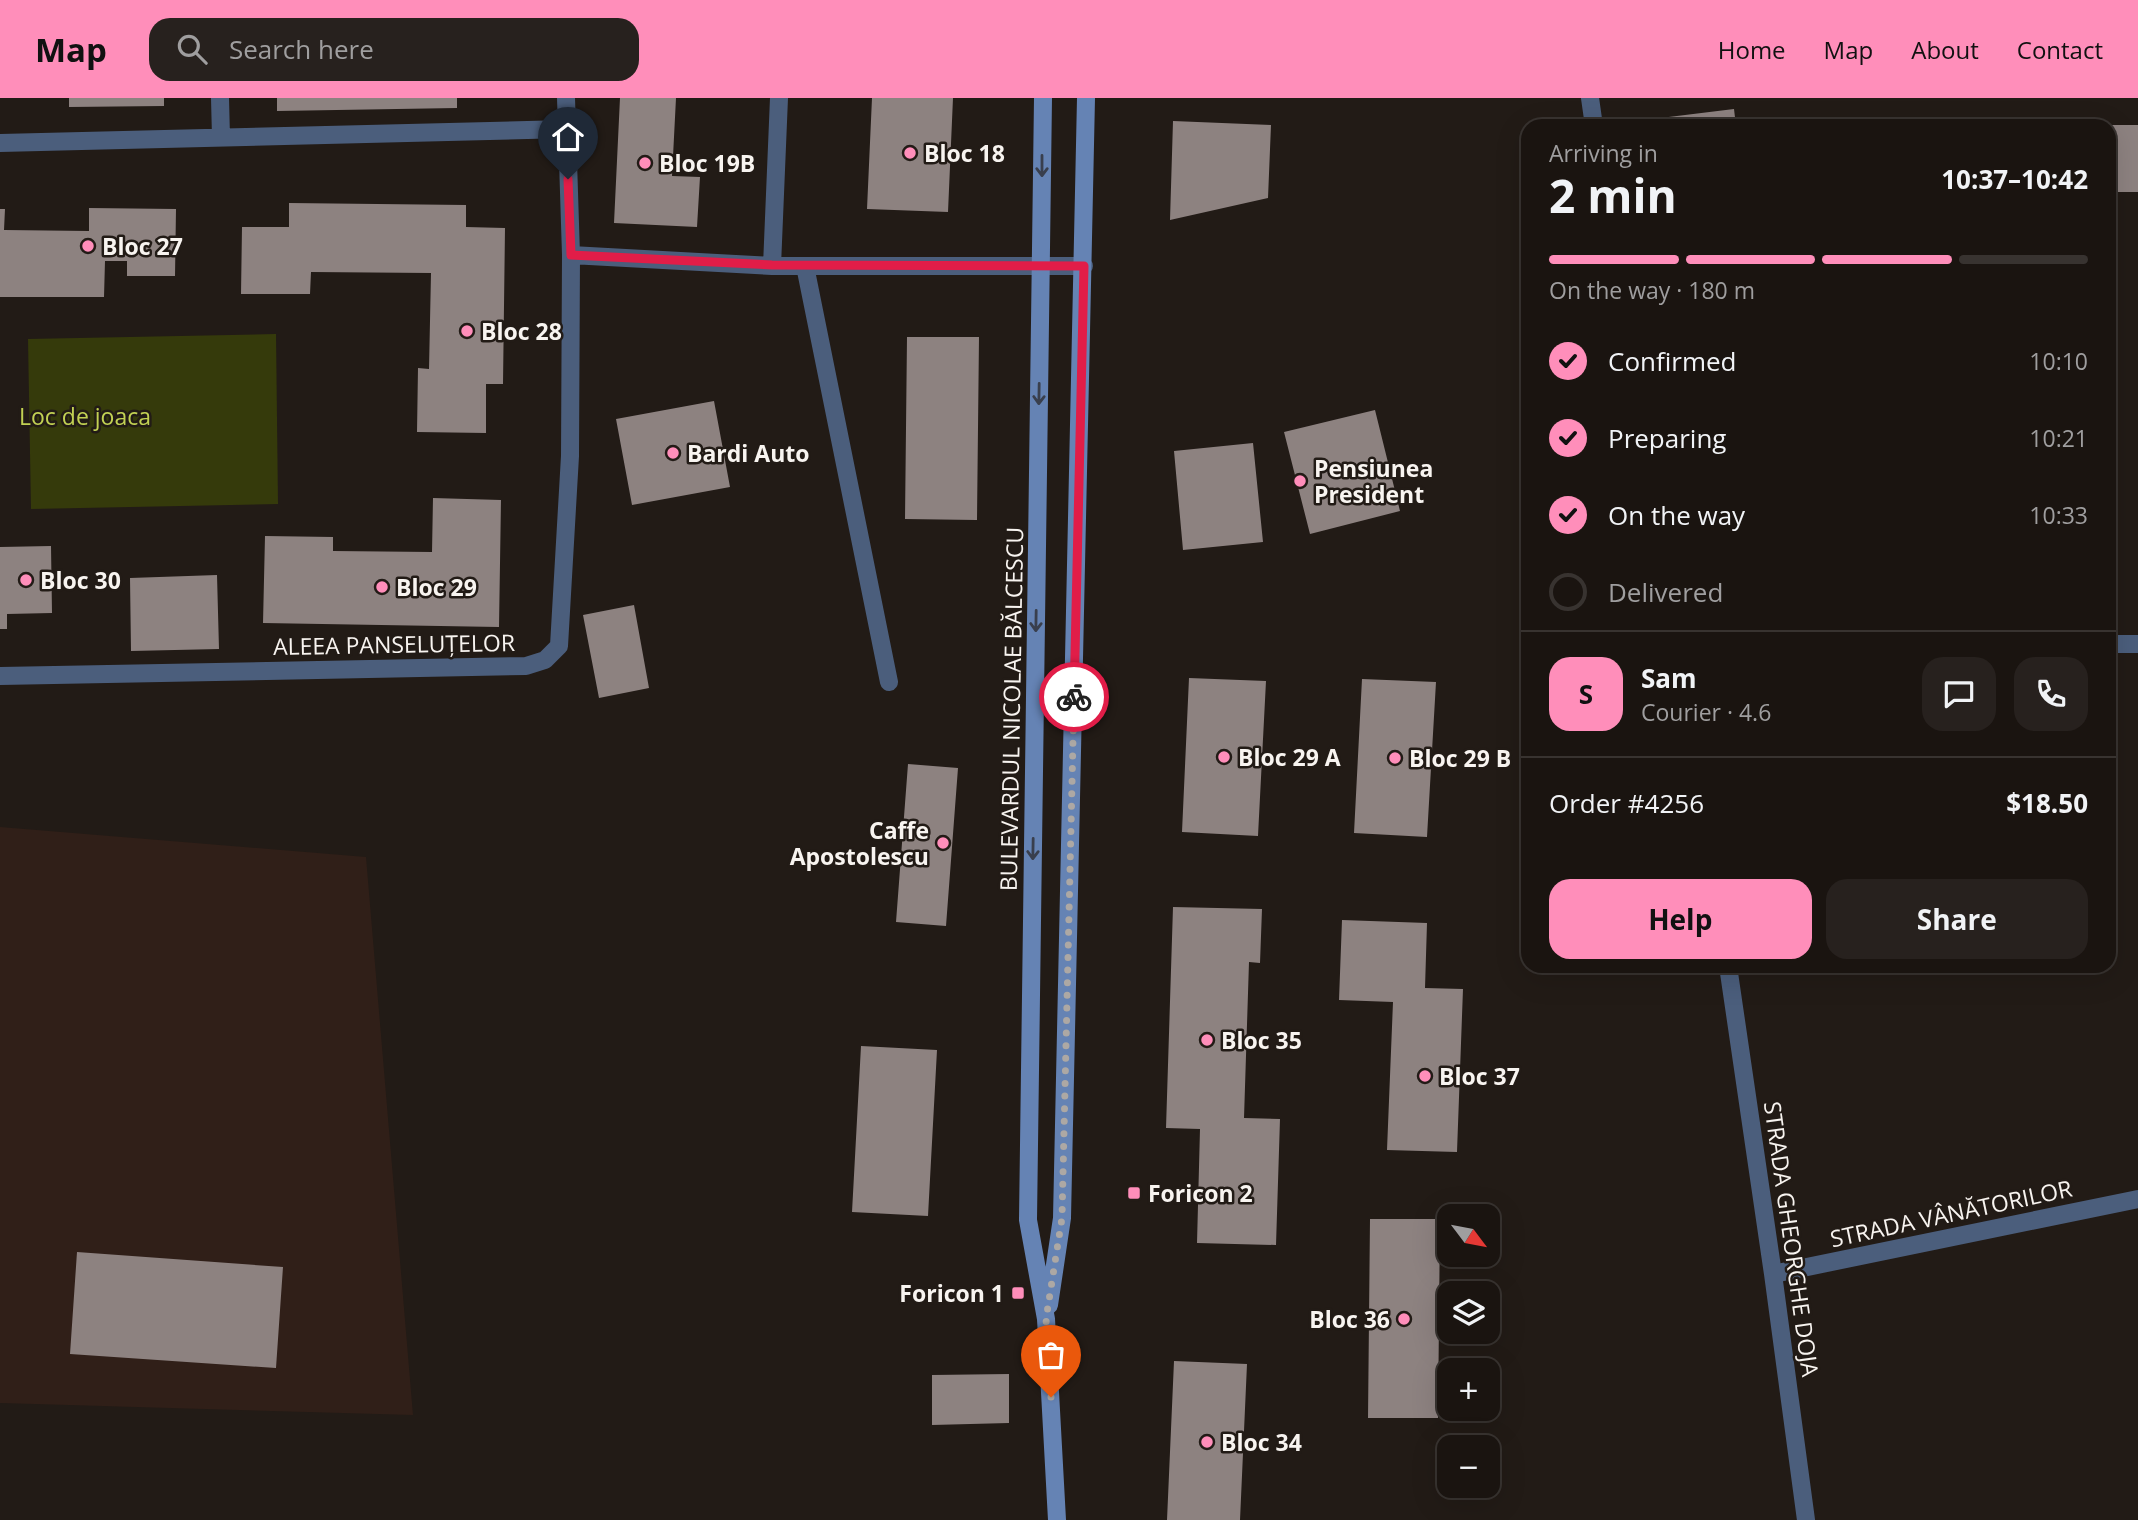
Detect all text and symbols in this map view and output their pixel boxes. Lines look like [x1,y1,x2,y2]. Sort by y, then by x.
search box [149,18,639,81]
text: Map [35,27,107,72]
icon: search [173,30,211,68]
text: Search here [229,31,374,67]
text: Home [1718,33,1786,66]
text: Map [1824,33,1873,66]
text: About [1911,33,1979,66]
text: Contact [2017,33,2103,66]
pin [538,107,598,179]
icon: home [549,118,587,156]
place label: Bloc 18 [924,137,1005,169]
text: Arriving in [1549,137,1658,169]
marker: Bloc 18 [902,145,918,161]
place label: Bloc 19B [659,147,755,179]
one-way arrow [1035,154,1049,177]
marker: Bloc 19B [637,155,653,171]
text: 10:37–10:42 [1941,161,2088,197]
text: 2 min [1549,164,1677,226]
place label: Bloc 27 [102,230,183,262]
marker: Bloc 27 [80,238,96,254]
text: On the way · 180 m [1549,274,1755,306]
place label: Bloc 28 [481,315,562,347]
marker: Bloc 28 [459,323,475,339]
icon: check [1549,342,1587,380]
text: Confirmed [1608,343,1736,379]
text: 10:10 [2029,345,2088,377]
one-way arrow [1033,382,1046,405]
park label: Loc de joaca [19,400,151,432]
icon: check [1549,419,1587,457]
text: Preparing [1608,420,1726,456]
text: 10:21 [2029,422,2088,454]
place label: Bardi Auto [687,437,810,469]
marker: Bardi Auto [665,445,681,461]
place label: Pensiunea President [1314,452,1433,510]
marker: Pensiunea President [1292,473,1308,489]
icon: check [1549,496,1587,534]
text: On the way [1608,497,1745,533]
text: 10:33 [2029,499,2088,531]
street label: BULEVARDUL NICOLAE BĂLCESCU [992,527,1030,891]
place label: Bloc 30 [40,564,121,596]
place label: Bloc 29 [396,571,477,603]
marker: Bloc 30 [18,572,34,588]
text: Delivered [1608,574,1723,610]
marker: Bloc 29 [374,579,390,595]
one-way arrow [1030,609,1043,632]
street label: ALEEA PANSELUȚELOR [273,626,515,662]
button: chat [1922,657,1996,731]
button: phone [2014,657,2088,731]
text: Sam [1641,660,1697,696]
courier [1039,662,1109,732]
text: S [1579,676,1593,712]
icon: bike [1055,678,1093,716]
text: Courier · 4.6 [1641,696,1771,728]
place label: Bloc 29 A [1238,741,1341,773]
place label: Bloc 29 B [1409,742,1511,774]
marker: Bloc 29 A [1216,749,1232,765]
marker: Bloc 29 B [1387,750,1403,766]
text: Order #4256 [1549,785,1704,821]
text: $18.50 [2006,785,2088,821]
place label: Caffe Apostolescu [790,814,929,872]
marker: Caffe Apostolescu [935,835,951,851]
one-way arrow [1027,837,1040,860]
button: Help [1549,879,1812,959]
button: Share [1826,879,2088,959]
place label: Bloc 35 [1221,1024,1302,1056]
marker: Bloc 35 [1199,1032,1215,1048]
place label: Bloc 37 [1439,1060,1520,1092]
marker: Bloc 37 [1417,1068,1433,1084]
street label: STRADA GHEORGHE DOJA [1757,1099,1827,1379]
street label: STRADA VÂNĂTORILOR [1827,1172,2075,1254]
place label: Foricon 2 [1148,1177,1253,1209]
marker: Foricon 2 [1126,1185,1142,1201]
north arrow [1437,1204,1500,1267]
map controls [1437,1204,1500,1498]
place label: Foricon 1 [899,1277,1004,1309]
button: layers [1437,1281,1500,1344]
marker: Foricon 1 [1010,1285,1026,1301]
place label: Bloc 36 [1309,1303,1390,1335]
marker: Bloc 36 [1396,1311,1412,1327]
pin [1021,1325,1081,1397]
icon: bag [1032,1336,1070,1374]
button: + [1437,1358,1500,1421]
place label: Bloc 34 [1221,1426,1302,1458]
marker: Bloc 34 [1199,1434,1215,1450]
button: − [1437,1435,1500,1498]

